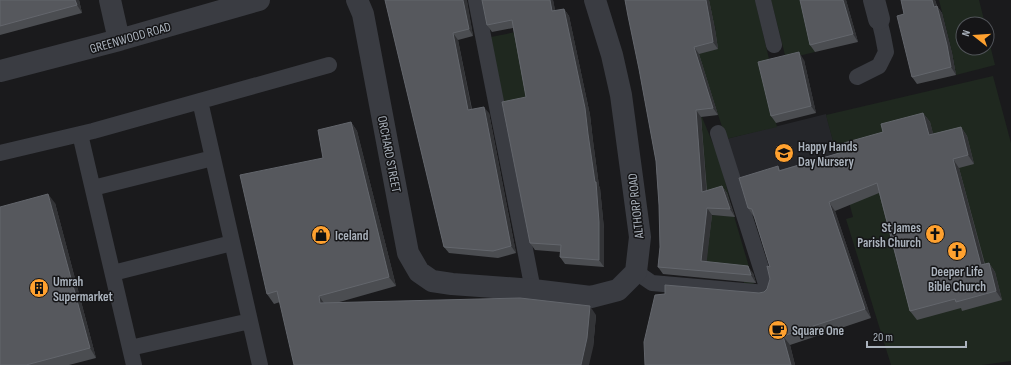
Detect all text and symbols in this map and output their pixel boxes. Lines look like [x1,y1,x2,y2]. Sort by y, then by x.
north arrow [955,16,995,56]
street label: GREENWOOD ROAD [88,19,173,57]
text: N [959,28,973,38]
street label: ORCHARD STREET [374,114,404,194]
place label: Happy Hands Day Nursery [798,139,858,170]
school or university icon: Happy Hands Day Nursery [773,142,795,164]
street label: ALTHORP ROAD [625,172,647,240]
place label: St James Parish Church [857,220,921,251]
church icon: St James Parish Church [924,223,946,245]
shop icon: Iceland [310,224,332,246]
place label: Iceland [335,228,369,244]
church icon: Deeper Life Bible Church [946,240,968,262]
place label: Deeper Life Bible Church [928,264,986,295]
place label: Umrah Supermarket [53,274,113,305]
building icon: Umrah Supermarket [28,277,50,299]
cafe icon: Square One [767,319,789,341]
place label: Square One [792,323,845,339]
scale bar [867,323,966,349]
text: 20 m [873,330,893,345]

